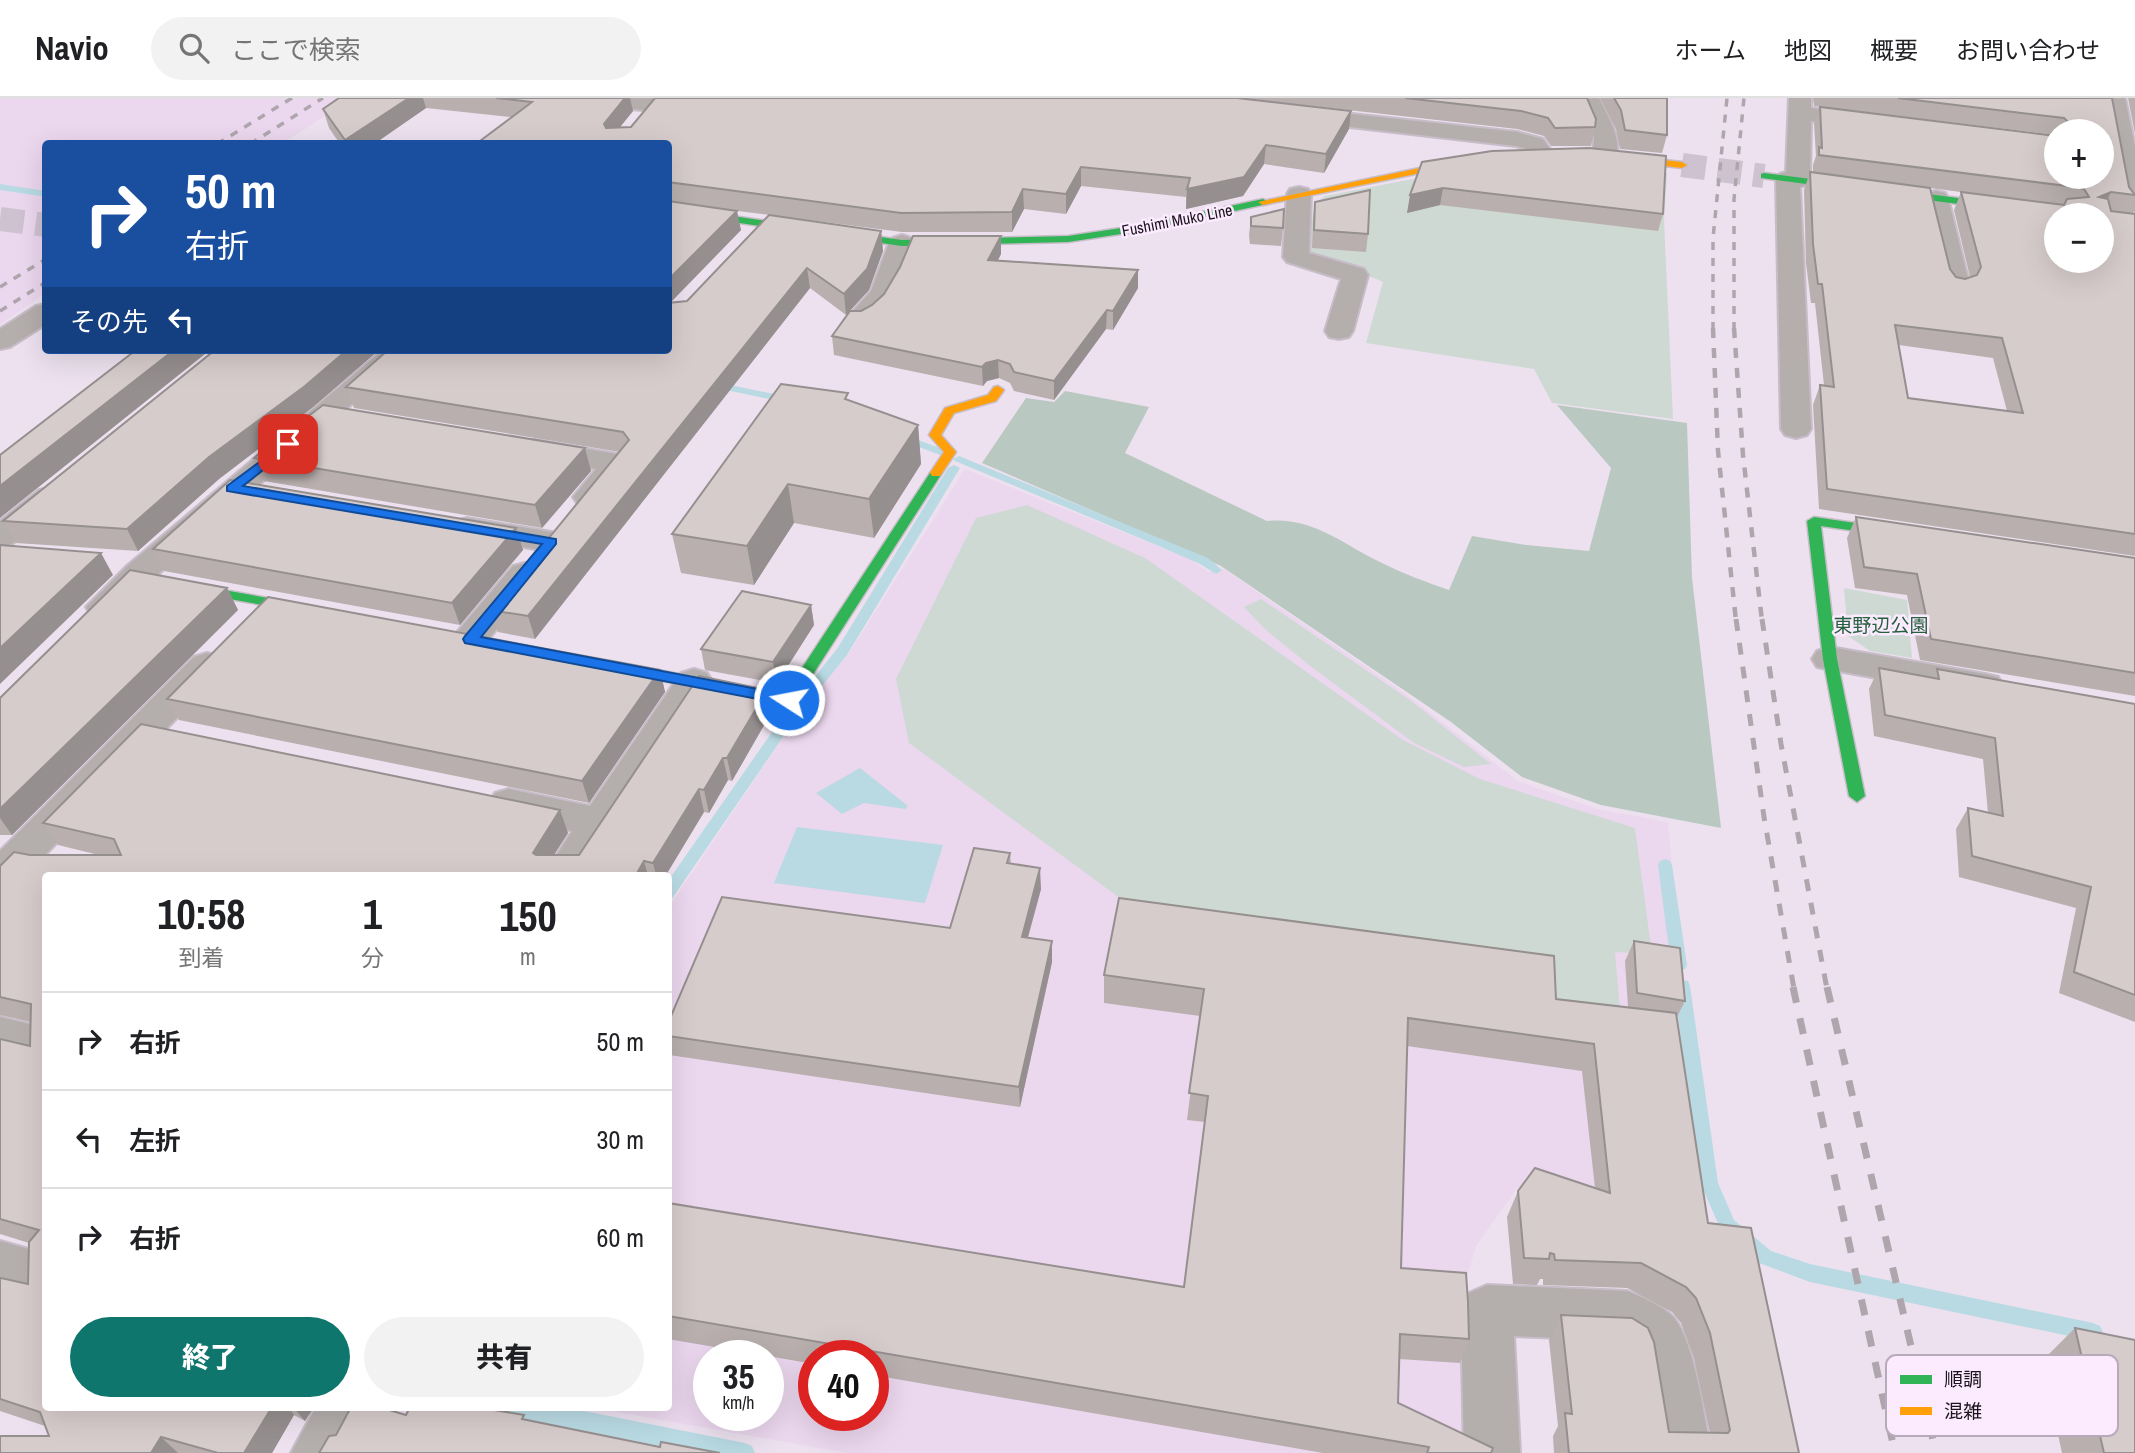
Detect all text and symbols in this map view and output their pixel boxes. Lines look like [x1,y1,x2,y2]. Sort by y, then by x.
search box [151,17,641,80]
text: Navio [35,26,109,70]
icon: search [175,29,213,67]
text: ここで検索 [231,32,361,67]
text: ホーム [1675,34,1746,66]
text: 地図 [1784,34,1832,66]
text: 概要 [1870,34,1918,66]
text: お問い合わせ [1956,34,2100,66]
map controls [2044,119,2114,273]
button: + [2044,119,2114,189]
text: 50 m [185,157,277,223]
icon: right [70,168,161,259]
street label: Fushimi Muko Line [1120,198,1234,242]
button: − [2044,203,2114,273]
text: 右折 [185,224,249,267]
icon: left [162,301,200,339]
text: その先 [70,304,148,339]
pin [258,414,318,474]
icon: arrive [269,425,307,463]
park label: 東野辺公園 [1833,612,1929,638]
position arrow [752,663,826,737]
text: 10:58 [157,886,245,942]
text: 1 [363,886,382,942]
text: 150 [499,888,557,944]
text: m [520,941,536,972]
text: 到着 [178,942,224,973]
text: 分 [361,942,384,973]
icon: right [70,1022,108,1060]
text: 50 m [597,1024,644,1059]
text: 右折 [129,1025,181,1060]
icon: left [70,1120,108,1158]
text: 30 m [597,1122,644,1157]
text: 左折 [129,1123,181,1158]
icon: right [70,1218,108,1256]
text: 60 m [597,1220,644,1255]
text: 右折 [129,1221,181,1256]
button: 終了 [70,1317,350,1397]
button: 共有 [364,1317,644,1397]
speed limit sign: 40 [798,1340,889,1431]
text: 35 [723,1353,754,1400]
legend [1886,1355,2118,1436]
text: 順調 [1944,1366,1982,1392]
text: km/h [723,1390,755,1415]
text: 混雑 [1944,1398,1982,1424]

